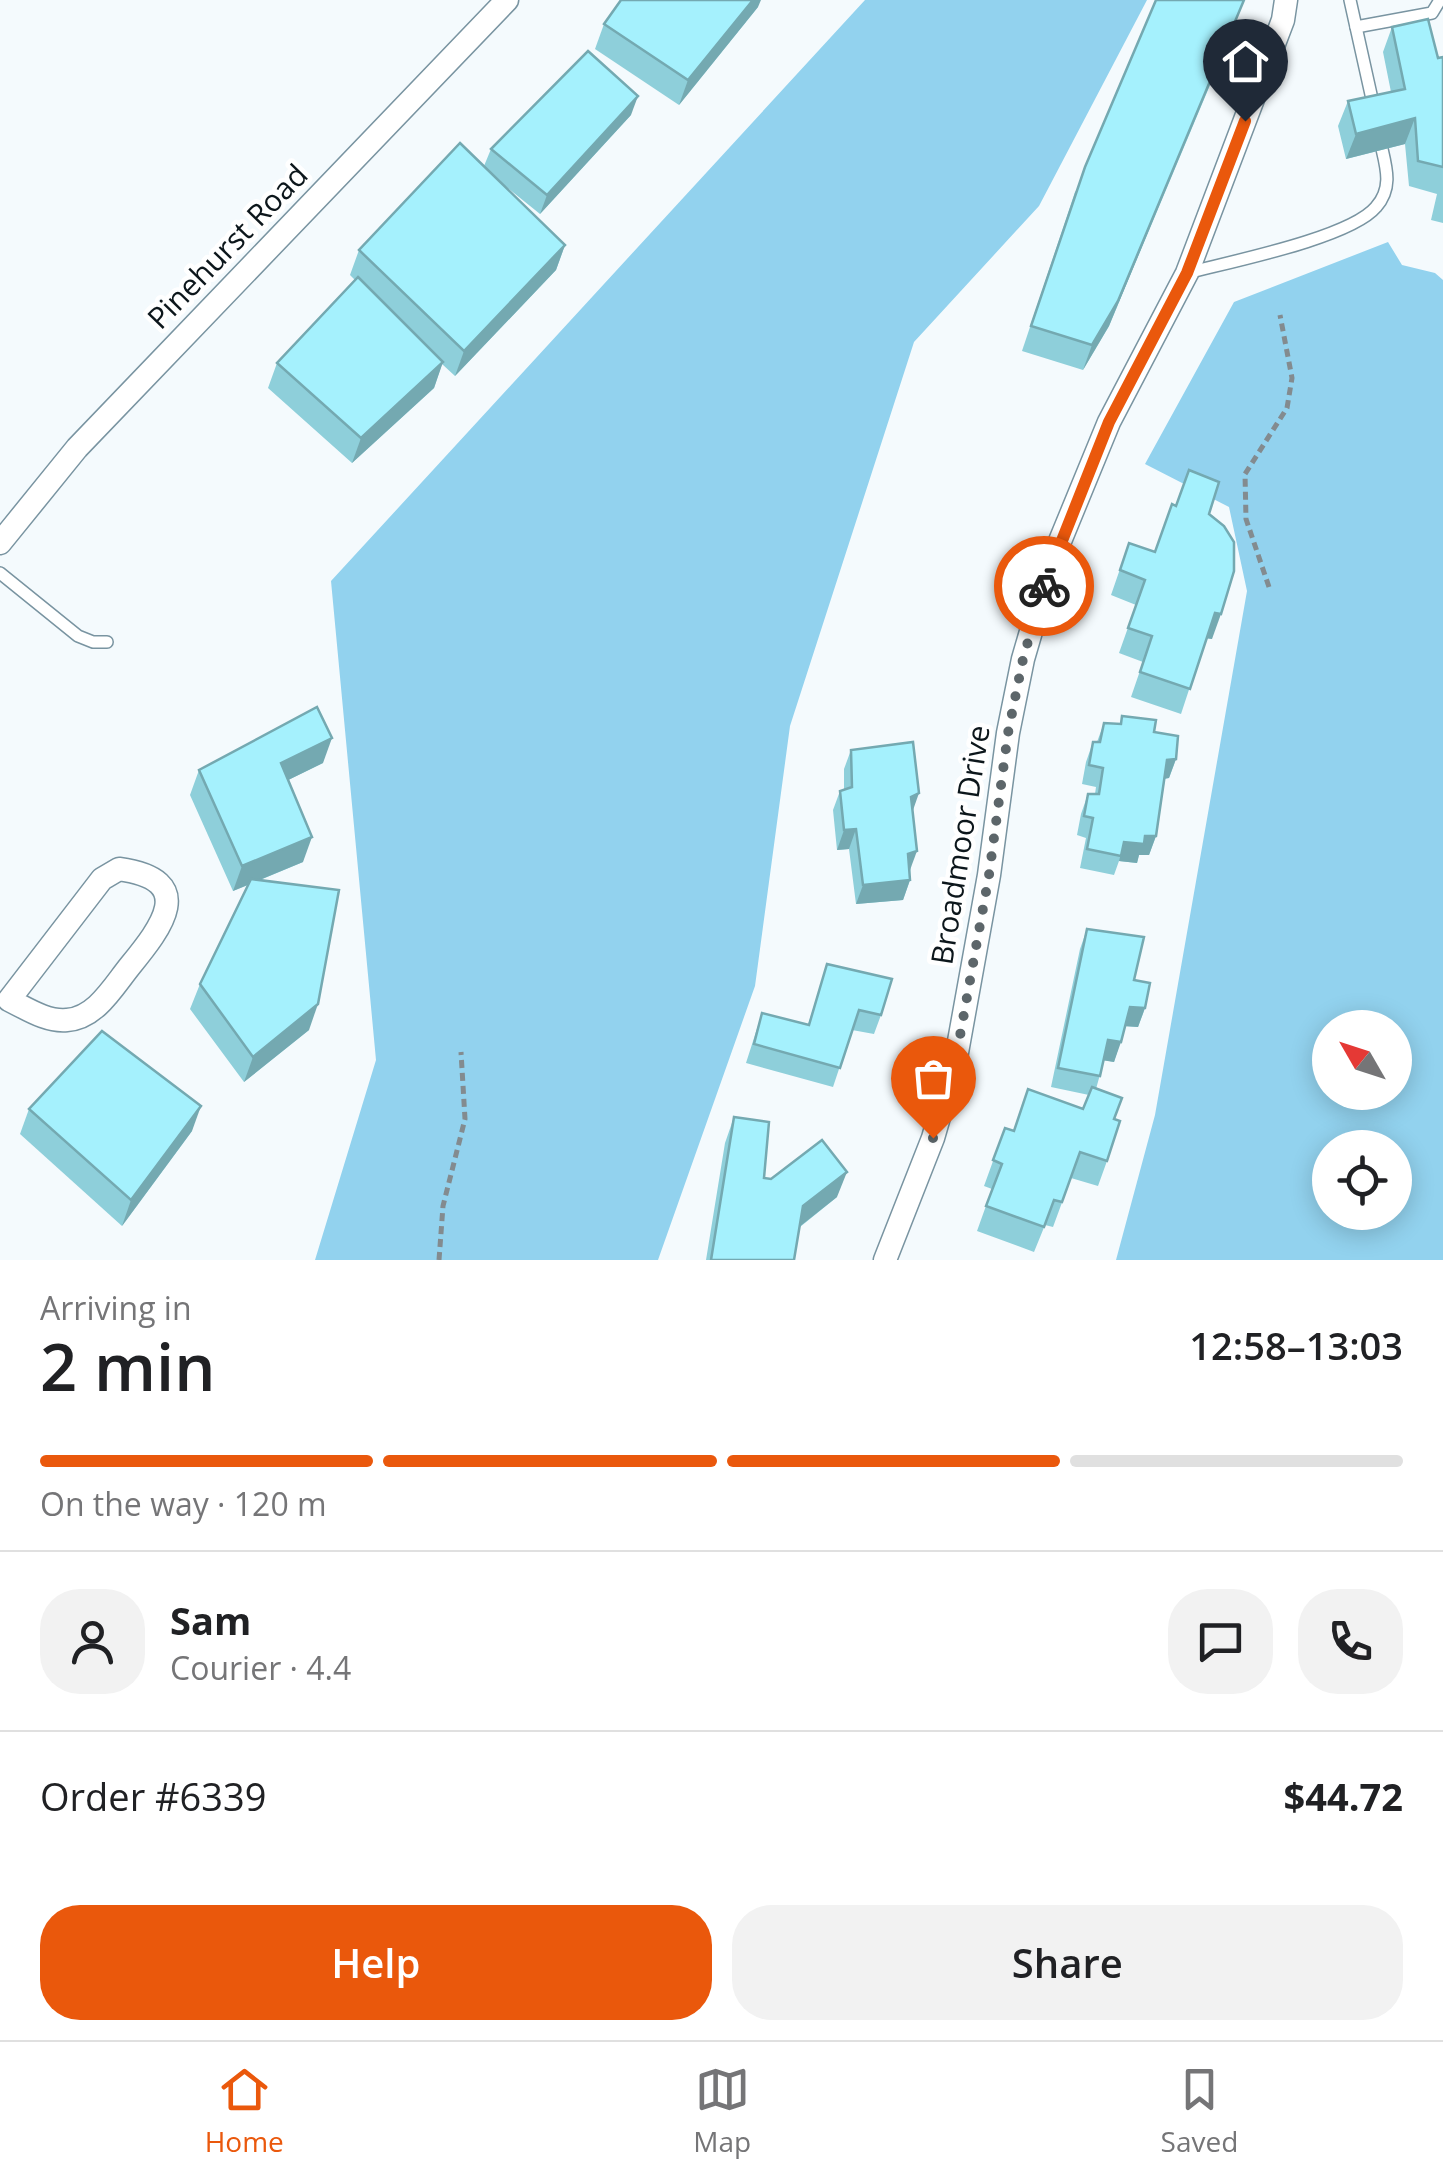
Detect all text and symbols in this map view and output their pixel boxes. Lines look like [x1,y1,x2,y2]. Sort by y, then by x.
pin [1203,19,1288,122]
icon: home [1218,34,1273,89]
street label: Pinehurst Road [138,155,316,337]
courier [994,536,1094,636]
icon: bike [1017,559,1072,614]
street label: Broadmoor Drive [920,722,999,968]
north arrow [1312,1010,1412,1110]
map controls [1312,1010,1412,1230]
pin [891,1036,976,1139]
icon: bag [906,1051,961,1106]
button: locate [1312,1130,1412,1230]
text: Arriving in [40,1286,192,1329]
text: 12:58–13:03 [1189,1319,1403,1371]
text: 2 min [40,1322,215,1410]
text: On the way · 120 m [40,1482,327,1525]
button: person [40,1589,145,1694]
button: chat [1168,1589,1273,1694]
button: phone [1298,1589,1403,1694]
text: Sam [170,1594,251,1646]
text: Courier · 4.4 [170,1646,351,1689]
text: Order #6339 [40,1770,267,1822]
text: $44.72 [1284,1770,1403,1822]
button: Help [40,1905,712,2020]
button: Share [732,1905,1403,2020]
tab: Home [205,2062,284,2160]
tab: Map [693,2062,751,2160]
tab: Saved [1161,2062,1238,2160]

